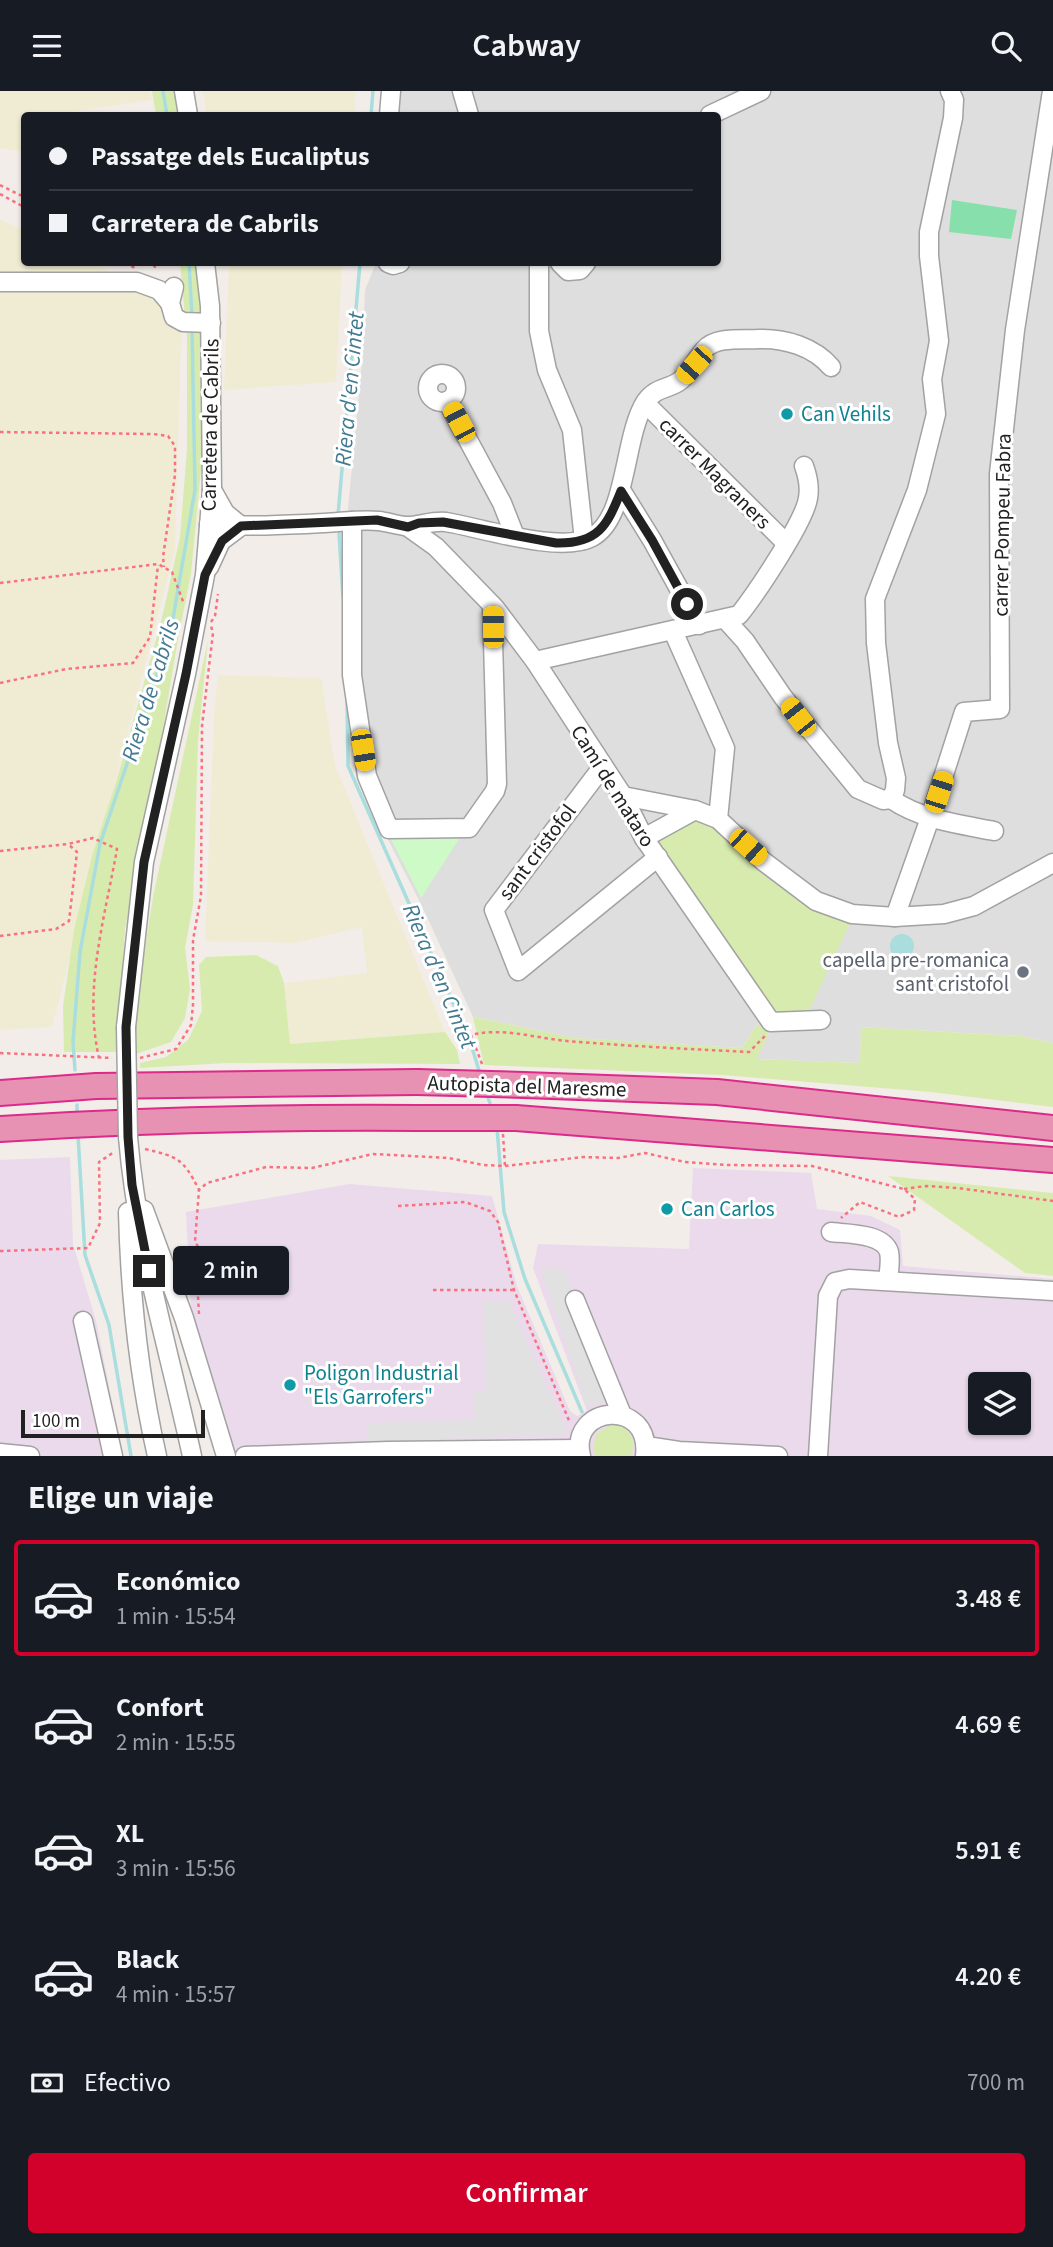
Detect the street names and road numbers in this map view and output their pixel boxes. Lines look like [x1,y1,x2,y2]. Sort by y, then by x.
street label: Carretera de Cabrils [193,338,227,512]
street label: carrer Magraners [652,410,778,536]
street label: carrer Pompeu Fabra [985,433,1019,617]
street label: Camí de mataro [563,719,663,853]
street label: sant cristofol [491,798,583,906]
street label: Autopista del Maresme [427,1068,627,1104]

